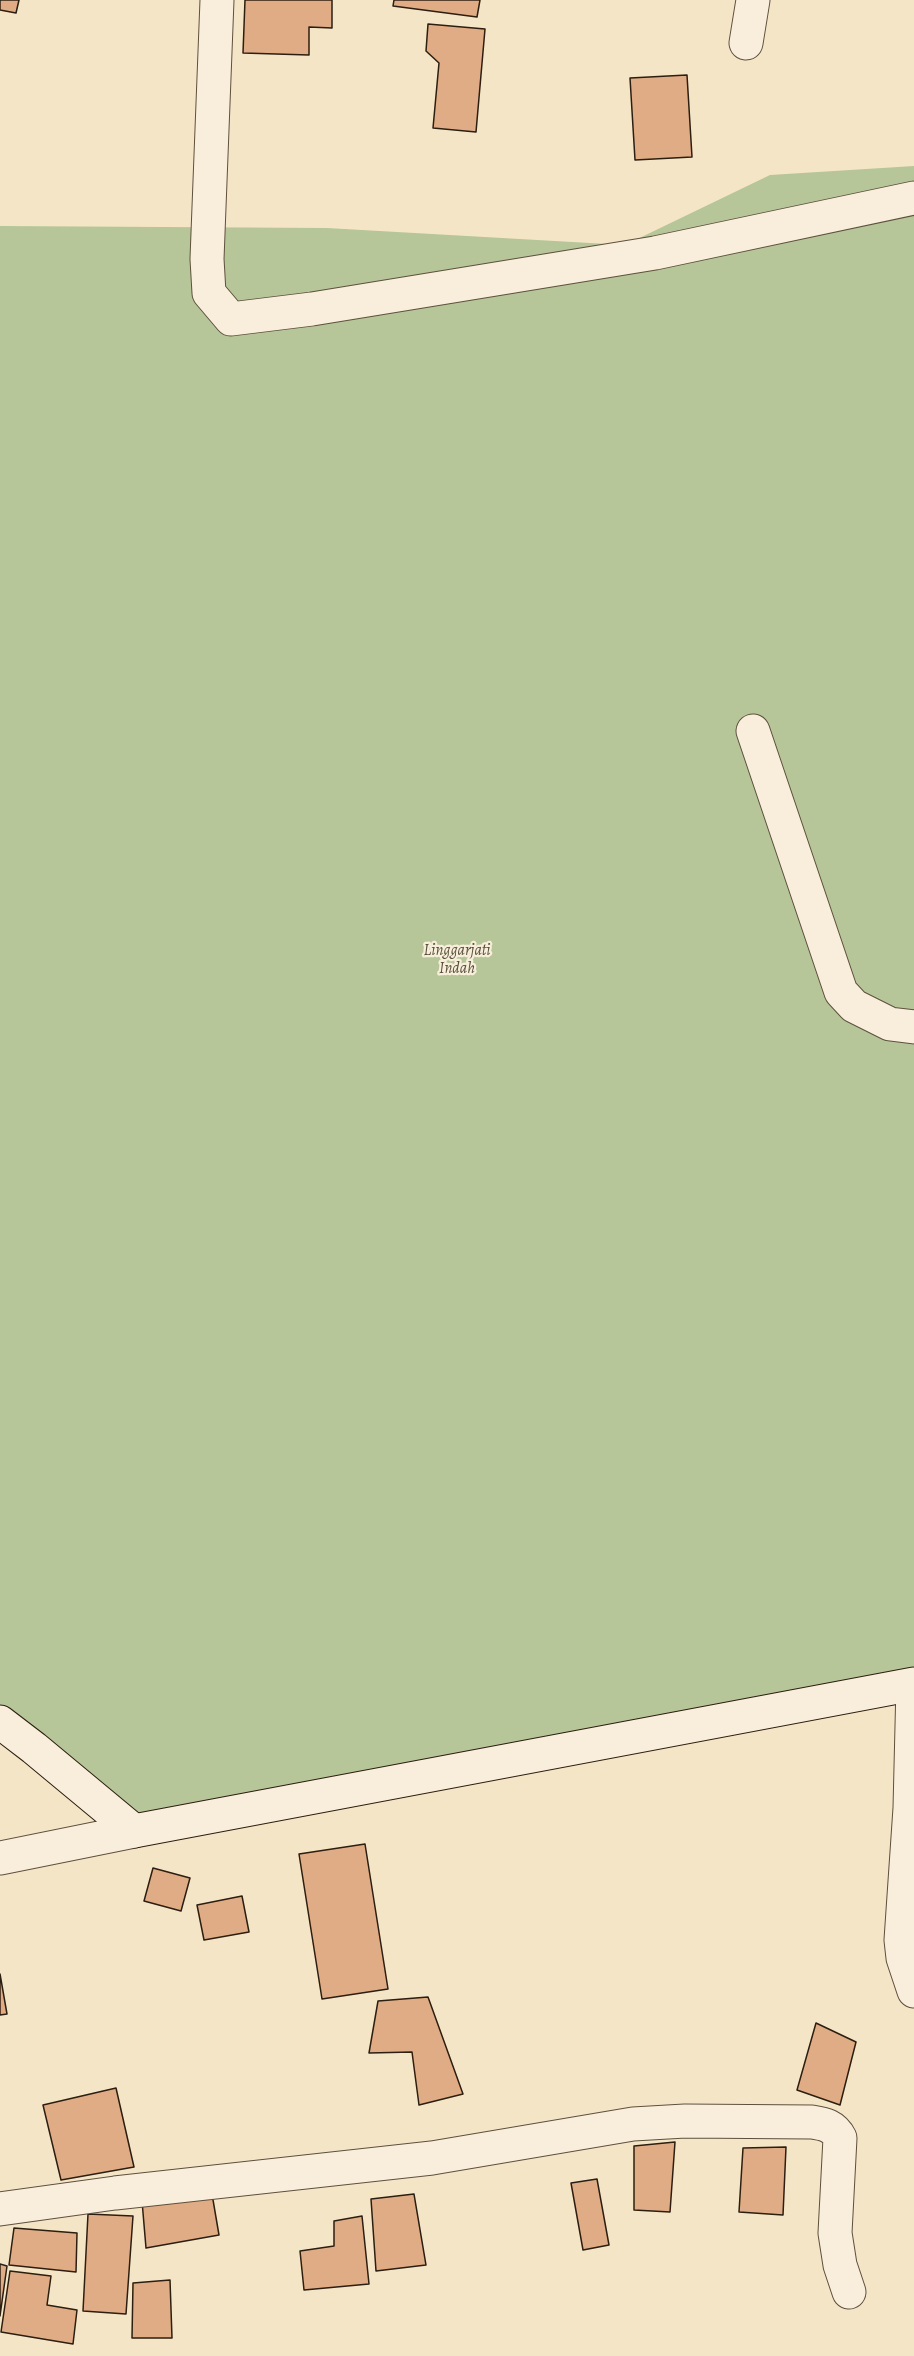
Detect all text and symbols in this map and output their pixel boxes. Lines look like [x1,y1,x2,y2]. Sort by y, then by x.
park label: Linggarjati Indah [423,941,491,979]

